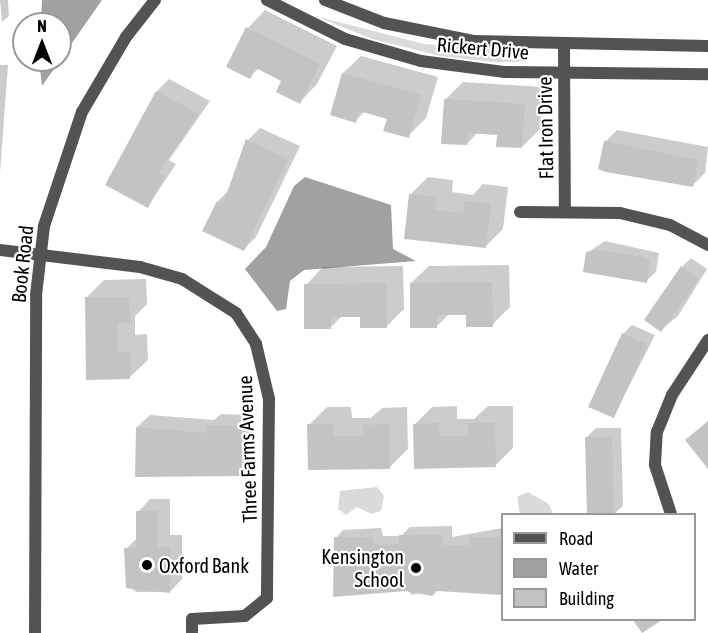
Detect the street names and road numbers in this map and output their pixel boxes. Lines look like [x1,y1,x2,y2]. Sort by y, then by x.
street label: Rickert Drive [436,32,530,64]
street label: Flat Iron Drive [532,76,558,180]
street label: Book Road [6,224,38,304]
street label: Three Farms Avenue [232,375,262,523]

